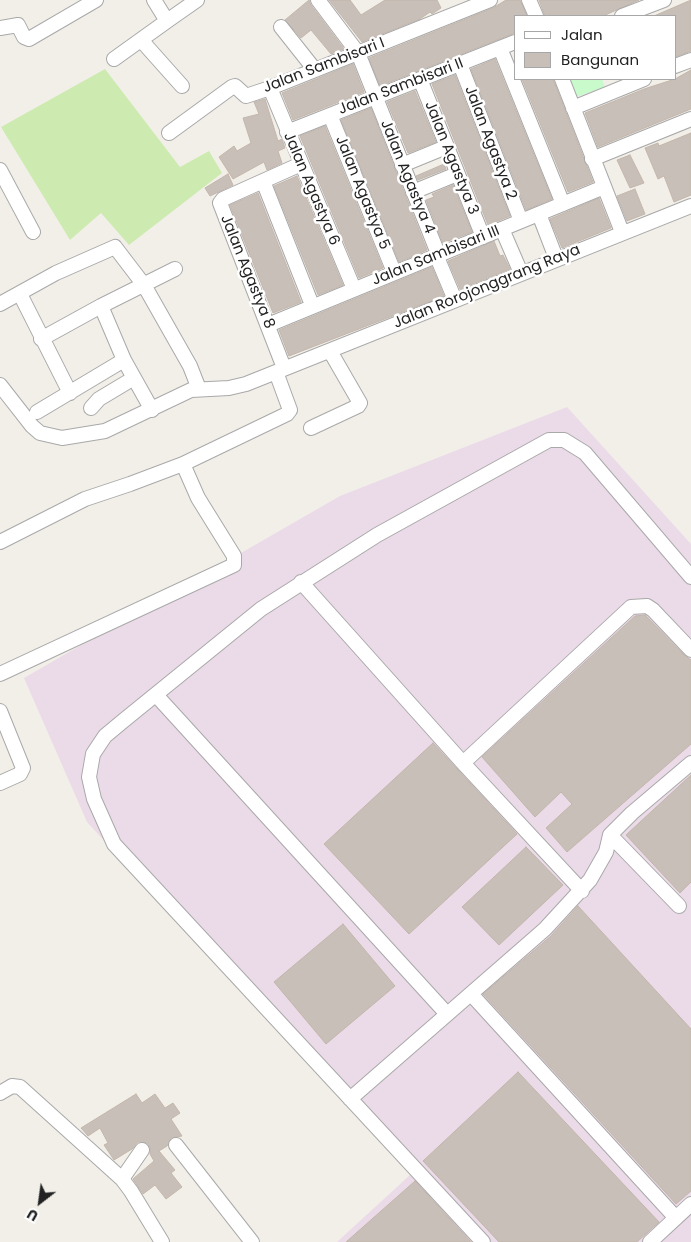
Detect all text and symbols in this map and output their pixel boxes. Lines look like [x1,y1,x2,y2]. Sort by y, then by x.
legend [514,15,676,80]
text: Jalan [561,24,603,45]
street label: Jalan Sambisari I [261,35,387,97]
text: Bangunan [561,49,639,70]
street label: Jalan Sambisari II [336,55,466,119]
street label: Jalan Agastya 2 [460,84,520,202]
street label: Jalan Agastya 3 [420,99,482,217]
street label: Jalan Agastya 4 [376,117,438,237]
street label: Jalan Agastya 6 [279,130,343,248]
street label: Jalan Agastya 5 [331,133,393,253]
street label: Jalan Agastya 8 [216,212,278,332]
street label: Jalan Sambisari III [370,222,502,290]
street label: Jalan Rorojonggrang Raya [391,241,583,333]
north arrow [15,1177,65,1227]
text: U [23,1204,42,1226]

